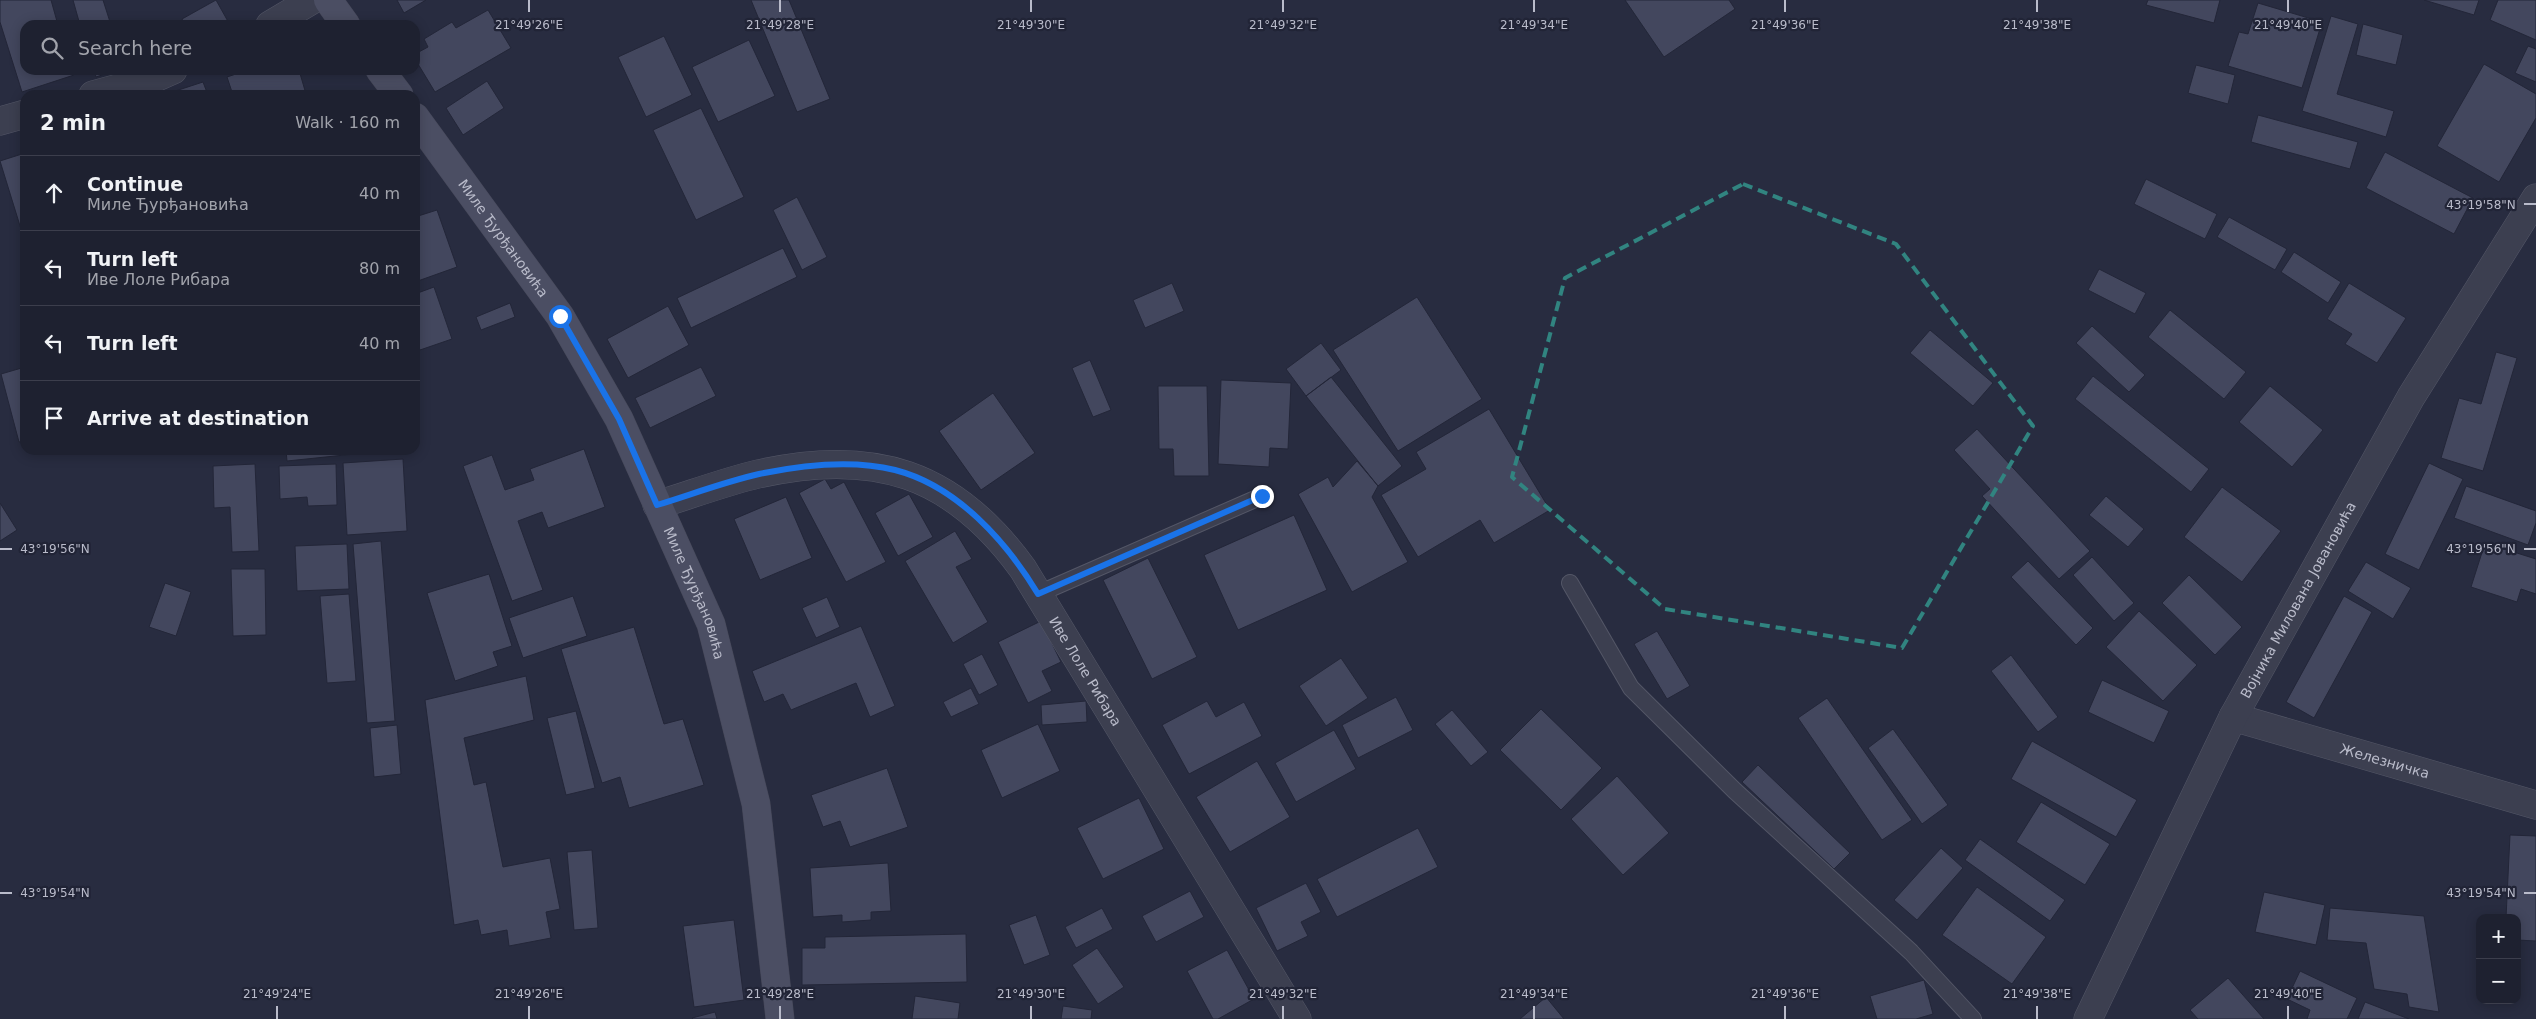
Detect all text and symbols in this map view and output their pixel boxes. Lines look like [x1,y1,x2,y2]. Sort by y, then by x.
text: 21°49'26"E [495,18,563,32]
text: 21°49'28"E [746,18,814,32]
text: 21°49'30"E [997,18,1065,32]
text: 21°49'32"E [1249,18,1317,32]
text: 21°49'34"E [1500,18,1568,32]
text: 21°49'36"E [1751,18,1819,32]
text: 21°49'38"E [2003,18,2071,32]
text: 21°49'40"E [2254,18,2322,32]
search box [20,20,420,75]
icon: search [38,34,66,62]
text: Search here [78,37,192,59]
text: 2 min [40,111,106,135]
text: Walk · 160 m [295,113,400,132]
text: Continue [87,173,183,195]
street label: Миле Ђурђановића [455,176,552,300]
icon: ahead [40,179,68,207]
text: 40 m [359,184,400,203]
text: Миле Ђурђановића [87,195,249,214]
text: 43°19'58"N [2446,198,2516,212]
text: Turn left [87,248,178,270]
icon: left [40,254,68,282]
text: 80 m [359,259,400,278]
text: Иве Лоле Рибара [87,270,230,289]
route start [549,305,572,328]
icon: left [40,329,68,357]
text: Turn left [87,332,178,354]
text: 40 m [359,334,400,353]
icon: arrive [40,404,68,432]
text: Arrive at destination [87,407,309,429]
route end [1251,485,1274,508]
street label: Војника Милована Јовановића [2237,499,2359,701]
street label: Миле Ђурђановића [661,525,728,661]
text: 43°19'56"N [20,542,90,556]
text: 43°19'56"N [2446,542,2516,556]
street label: Иве Лоле Рибара [1046,614,1125,729]
street label: Железничка [2338,741,2431,782]
text: 43°19'54"N [20,886,90,900]
text: 43°19'54"N [2446,886,2516,900]
map controls [2476,914,2521,1004]
button: + [2476,914,2521,959]
button: − [2476,959,2521,1004]
text: 21°49'24"E [243,987,311,1001]
text: 21°49'26"E [495,987,563,1001]
text: 21°49'28"E [746,987,814,1001]
text: 21°49'30"E [997,987,1065,1001]
text: 21°49'32"E [1249,987,1317,1001]
text: 21°49'34"E [1500,987,1568,1001]
text: 21°49'36"E [1751,987,1819,1001]
text: 21°49'38"E [2003,987,2071,1001]
text: 21°49'40"E [2254,987,2322,1001]

